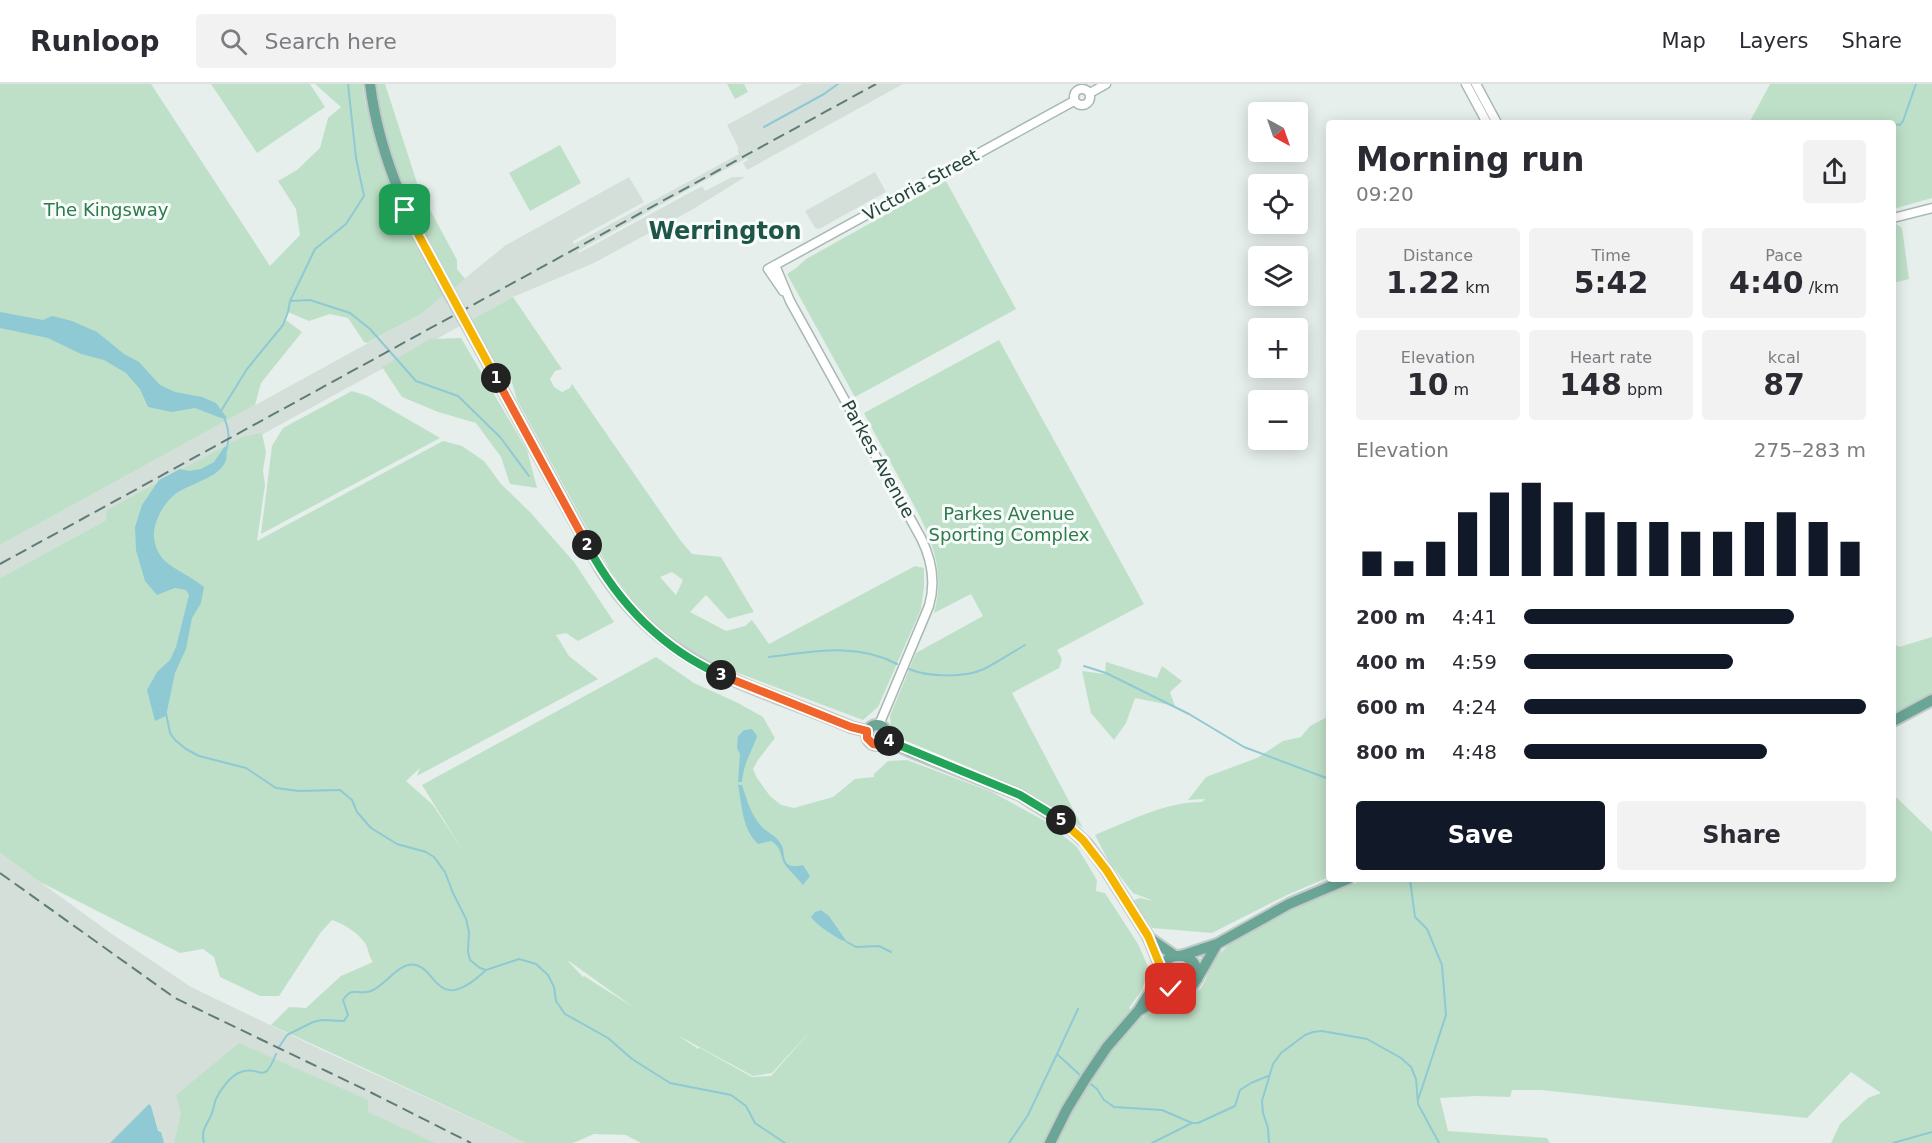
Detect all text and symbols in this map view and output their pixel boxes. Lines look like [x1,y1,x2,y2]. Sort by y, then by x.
search box [196,14,616,68]
text: Runloop [30,25,160,58]
icon: search [217,25,250,58]
text: Search here [265,29,397,54]
text: Map [1662,29,1706,53]
text: Layers [1739,29,1808,53]
text: Share [1841,29,1902,53]
north arrow [1248,102,1308,162]
map controls [1248,102,1308,450]
text: Morning run [1356,140,1584,179]
button: share [1803,140,1866,203]
street label: Victoria Street [859,144,982,225]
button: locate [1248,174,1308,234]
text: 09:20 [1356,182,1414,206]
pin [379,184,430,235]
icon: arrive [388,193,421,226]
park label: The Kingsway [43,199,169,220]
district label: Werrington [648,217,802,245]
button: layers [1248,246,1308,306]
text: Distance [1403,246,1473,265]
text: Time [1591,246,1631,265]
text: Pace [1765,246,1803,265]
text: 1.22 [1386,265,1460,300]
text: 5:42 [1574,265,1648,300]
text: 4:40 [1729,265,1804,300]
text: km [1460,278,1490,297]
text: /km [1804,278,1839,297]
button: + [1248,318,1308,378]
text: Elevation [1401,348,1475,367]
text: Heart rate [1570,348,1652,367]
text: kcal [1768,348,1800,367]
pin: 1 [481,363,511,393]
text: 10 [1407,367,1449,402]
text: 148 [1559,367,1622,402]
text: 87 [1763,367,1805,402]
text: 1 [490,368,502,387]
text: m [1449,380,1469,399]
text: bpm [1622,380,1663,399]
button: − [1248,390,1308,450]
street label: Parkes Avenue [837,396,919,521]
text: Elevation [1356,438,1449,462]
text: 275–283 m [1754,438,1866,462]
park label: Parkes Avenue Sporting Complex [929,503,1090,545]
pin: 2 [572,530,602,560]
text: 2 [581,535,593,554]
text: 200 m [1356,605,1426,629]
text: 4:41 [1452,605,1497,629]
text: 400 m [1356,650,1426,674]
text: 4:59 [1452,650,1497,674]
pin: 3 [706,660,736,690]
text: 3 [715,665,727,684]
text: 600 m [1356,695,1426,719]
text: 4:24 [1452,695,1497,719]
pin: 4 [874,726,904,756]
text: 4 [883,731,895,750]
text: 800 m [1356,740,1426,764]
text: 4:48 [1452,740,1497,764]
button: Save [1356,801,1605,870]
button: Share [1617,801,1866,870]
pin: 5 [1046,805,1076,835]
text: 5 [1055,810,1067,829]
pin [1145,963,1196,1014]
icon: check [1154,972,1187,1005]

